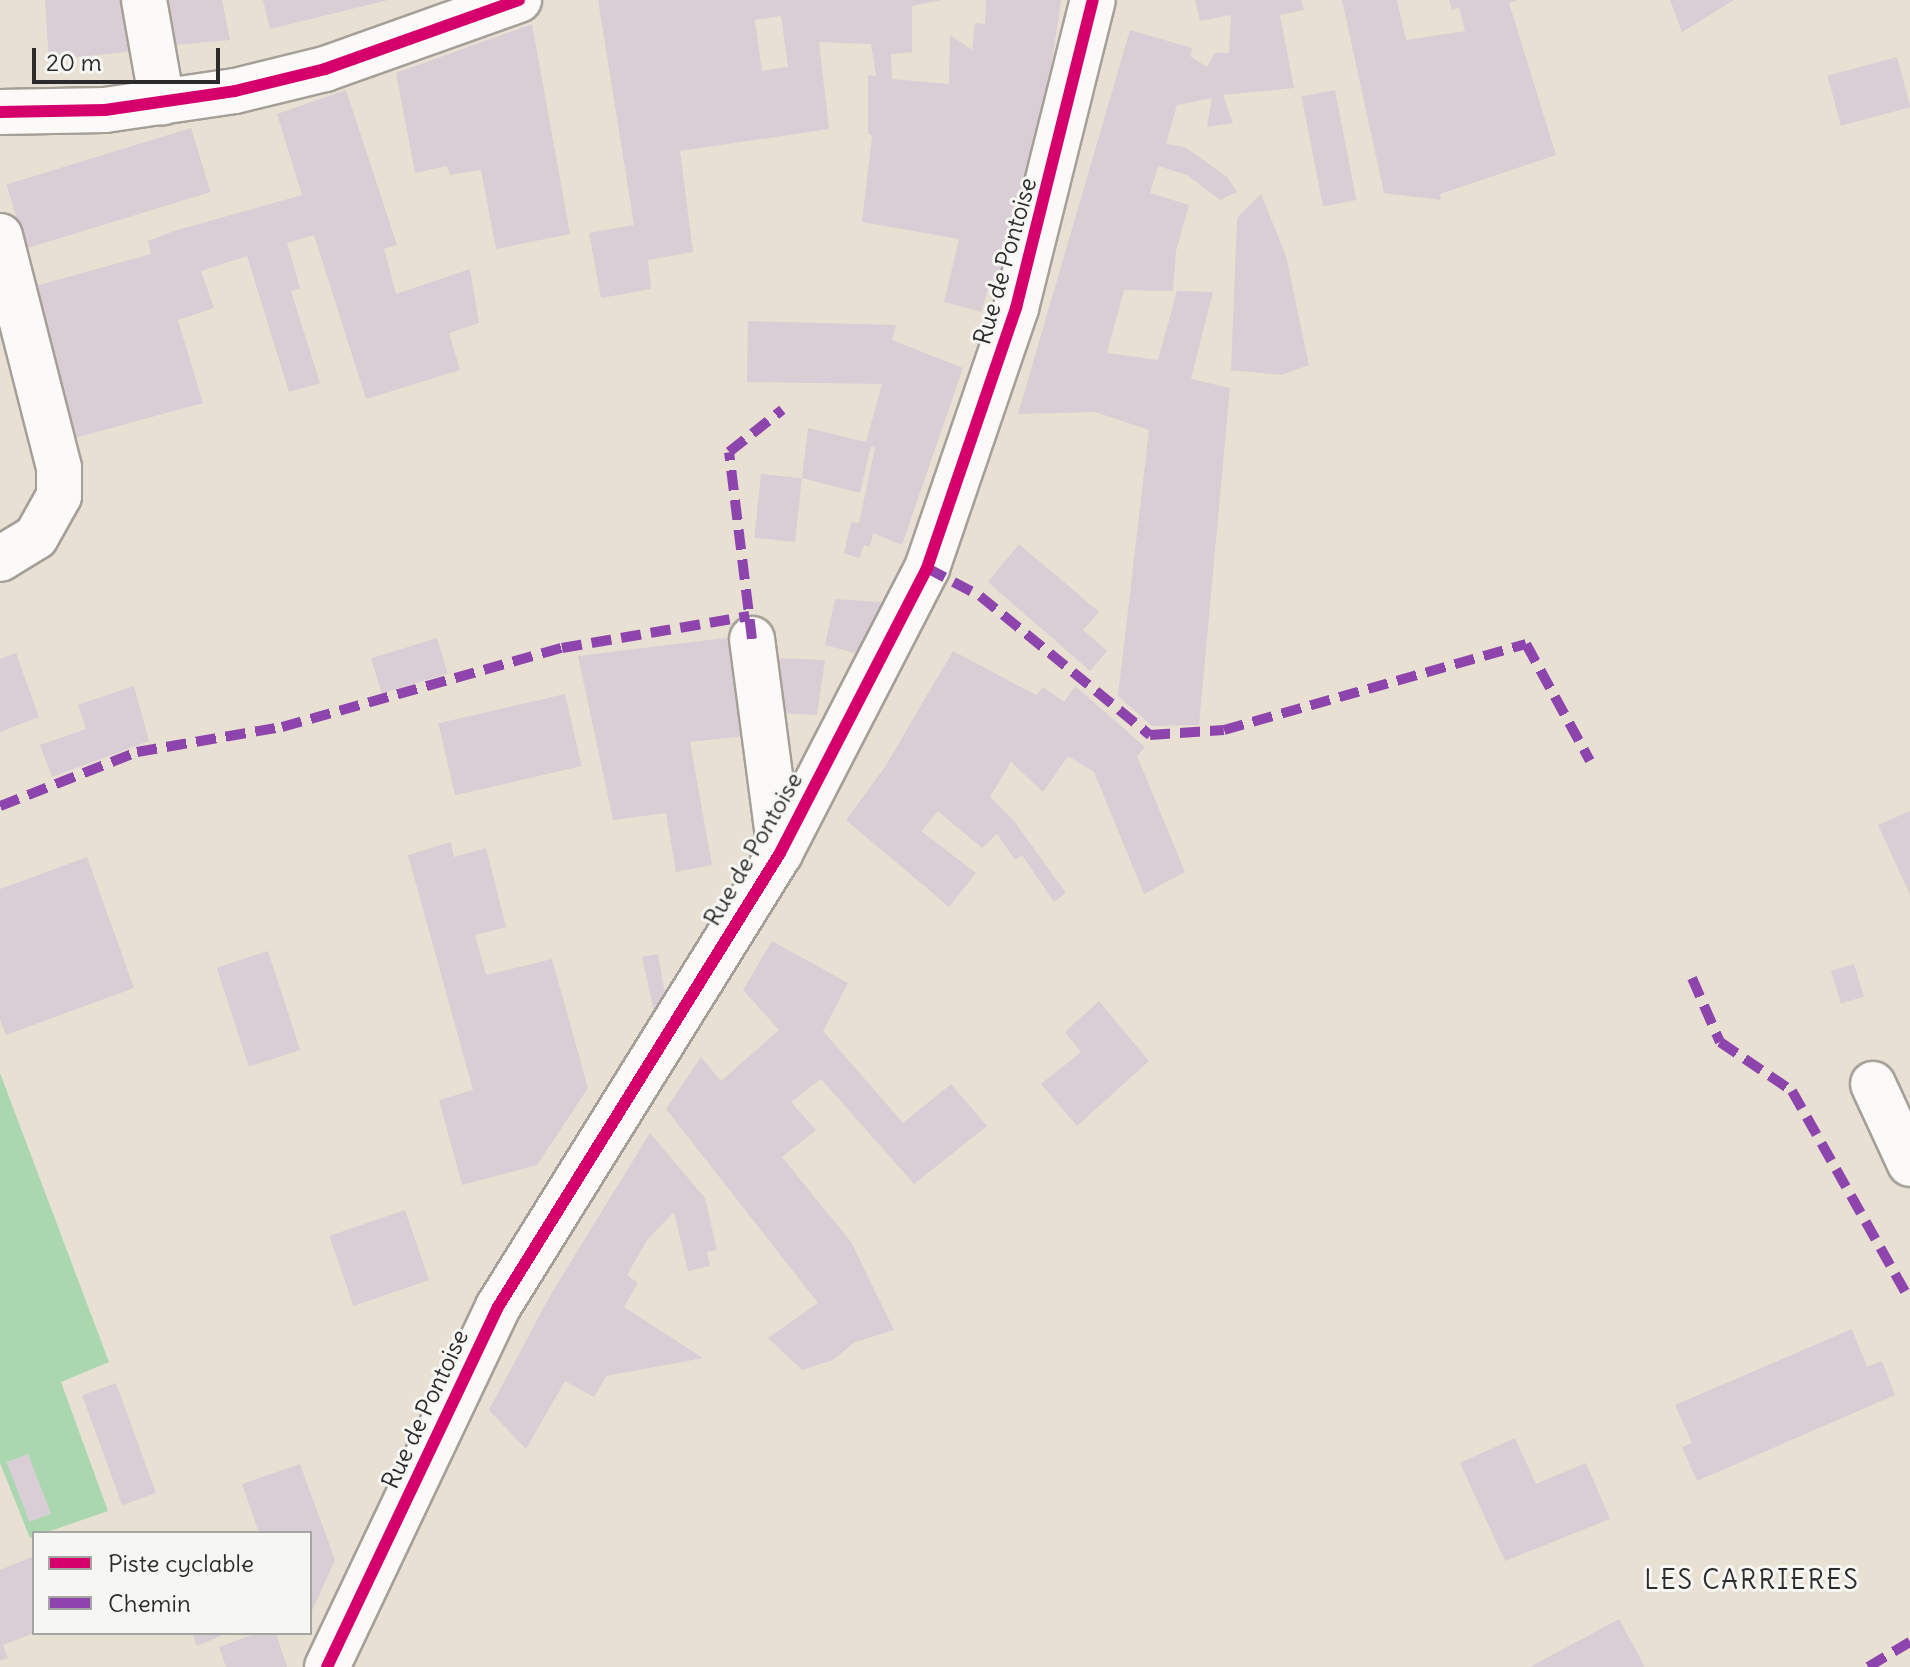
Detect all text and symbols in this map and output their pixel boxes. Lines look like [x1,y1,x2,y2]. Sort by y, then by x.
scale bar [36,32,224,82]
text: 20 m [46,47,102,77]
street label: Rue de Pontoise [967,174,1043,348]
street label: Rue de Pontoise [697,767,809,931]
street label: Rue de Pontoise [376,1325,474,1493]
legend [32,1531,312,1635]
text: Piste cyclable [108,1548,254,1578]
district label: LES CARRIERES [1644,1564,1860,1596]
text: Chemin [108,1588,191,1618]

